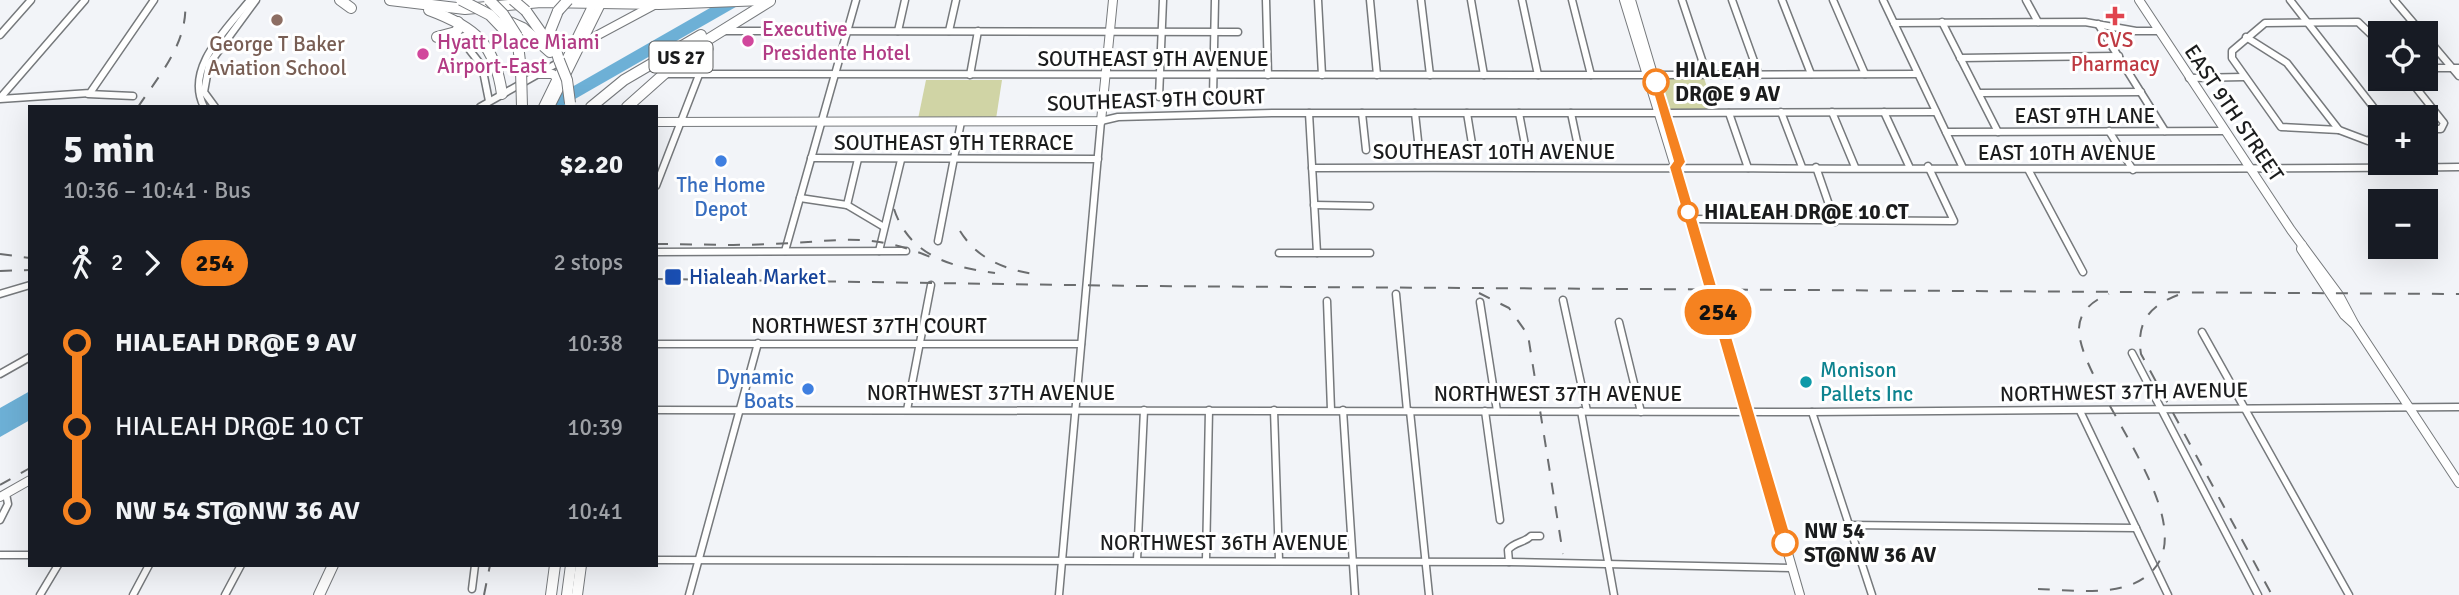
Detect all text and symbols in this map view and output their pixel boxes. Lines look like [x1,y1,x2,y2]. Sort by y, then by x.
marker: CVS Pharmacy [2107,8,2123,24]
marker: George T Baker Aviation School [269,12,285,28]
place label: Executive Presidente Hotel [762,16,910,66]
map controls [2368,21,2438,259]
button: locate [2368,21,2438,91]
place label: CVS Pharmacy [2071,27,2160,77]
place label: Hyatt Place Miami Airport-East [437,29,600,79]
place label: George T Baker Aviation School [207,31,347,81]
marker: Executive Presidente Hotel [740,33,756,49]
street label: EAST 9TH STREET [2179,40,2290,187]
road number: US 27 [650,41,712,72]
marker: Hyatt Place Miami Airport-East [415,46,431,62]
street label: SOUTHEAST 9TH AVENUE [1037,46,1269,72]
place label: HIALEAH DR@E 9 AV [1675,57,1780,107]
marker: HIALEAH DR@E 9 AV [1643,69,1669,95]
street label: SOUTHEAST 9TH COURT [1046,83,1266,117]
street label: EAST 9TH LANE [2015,103,2156,129]
button: + [2368,105,2438,175]
text: 5 min [63,126,155,173]
street label: SOUTHEAST 9TH TERRACE [834,130,1074,156]
street label: SOUTHEAST 10TH AVENUE [1373,139,1615,165]
street label: EAST 10TH AVENUE [1978,140,2156,166]
text: $2.20 [559,149,623,181]
marker: The Home Depot [713,153,729,169]
place label: The Home Depot [676,172,766,222]
text: 10:36 – 10:41 · Bus [63,176,251,205]
button: − [2368,189,2438,259]
place label: HIALEAH DR@E 10 CT [1704,199,1909,225]
marker: HIALEAH DR@E 10 CT [1678,202,1698,222]
icon: walk [63,244,101,282]
icon: forward [133,244,171,282]
text: 2 [111,248,123,277]
text: 254 [195,248,234,278]
text: 2 stops [553,248,623,277]
place label: Hialeah Market [689,264,826,290]
marker: Hialeah Market [663,267,683,287]
line badge: 254 [1678,289,1758,335]
text: 254 [1699,297,1737,327]
street label: NORTHWEST 37TH COURT [751,313,987,339]
text: HIALEAH DR@E 9 AV [115,327,357,359]
text: 10:38 [567,329,623,358]
place label: Monison Pallets Inc [1820,357,1913,407]
place label: Dynamic Boats [716,364,794,414]
marker: Monison Pallets Inc [1798,374,1814,390]
street label: NORTHWEST 37TH AVENUE [2000,377,2248,407]
street label: NORTHWEST 37TH AVENUE [867,380,1115,406]
marker: Dynamic Boats [800,381,816,397]
street label: NORTHWEST 37TH AVENUE [1434,381,1682,407]
text: HIALEAH DR@E 10 CT [115,411,363,443]
text: 10:39 [567,413,623,442]
text: NW 54 ST@NW 36 AV [115,495,360,527]
text: 10:41 [567,497,623,526]
place label: NW 54 ST@NW 36 AV [1804,518,1936,568]
street label: NORTHWEST 36TH AVENUE [1100,530,1348,556]
marker: NW 54 ST@NW 36 AV [1772,530,1798,556]

